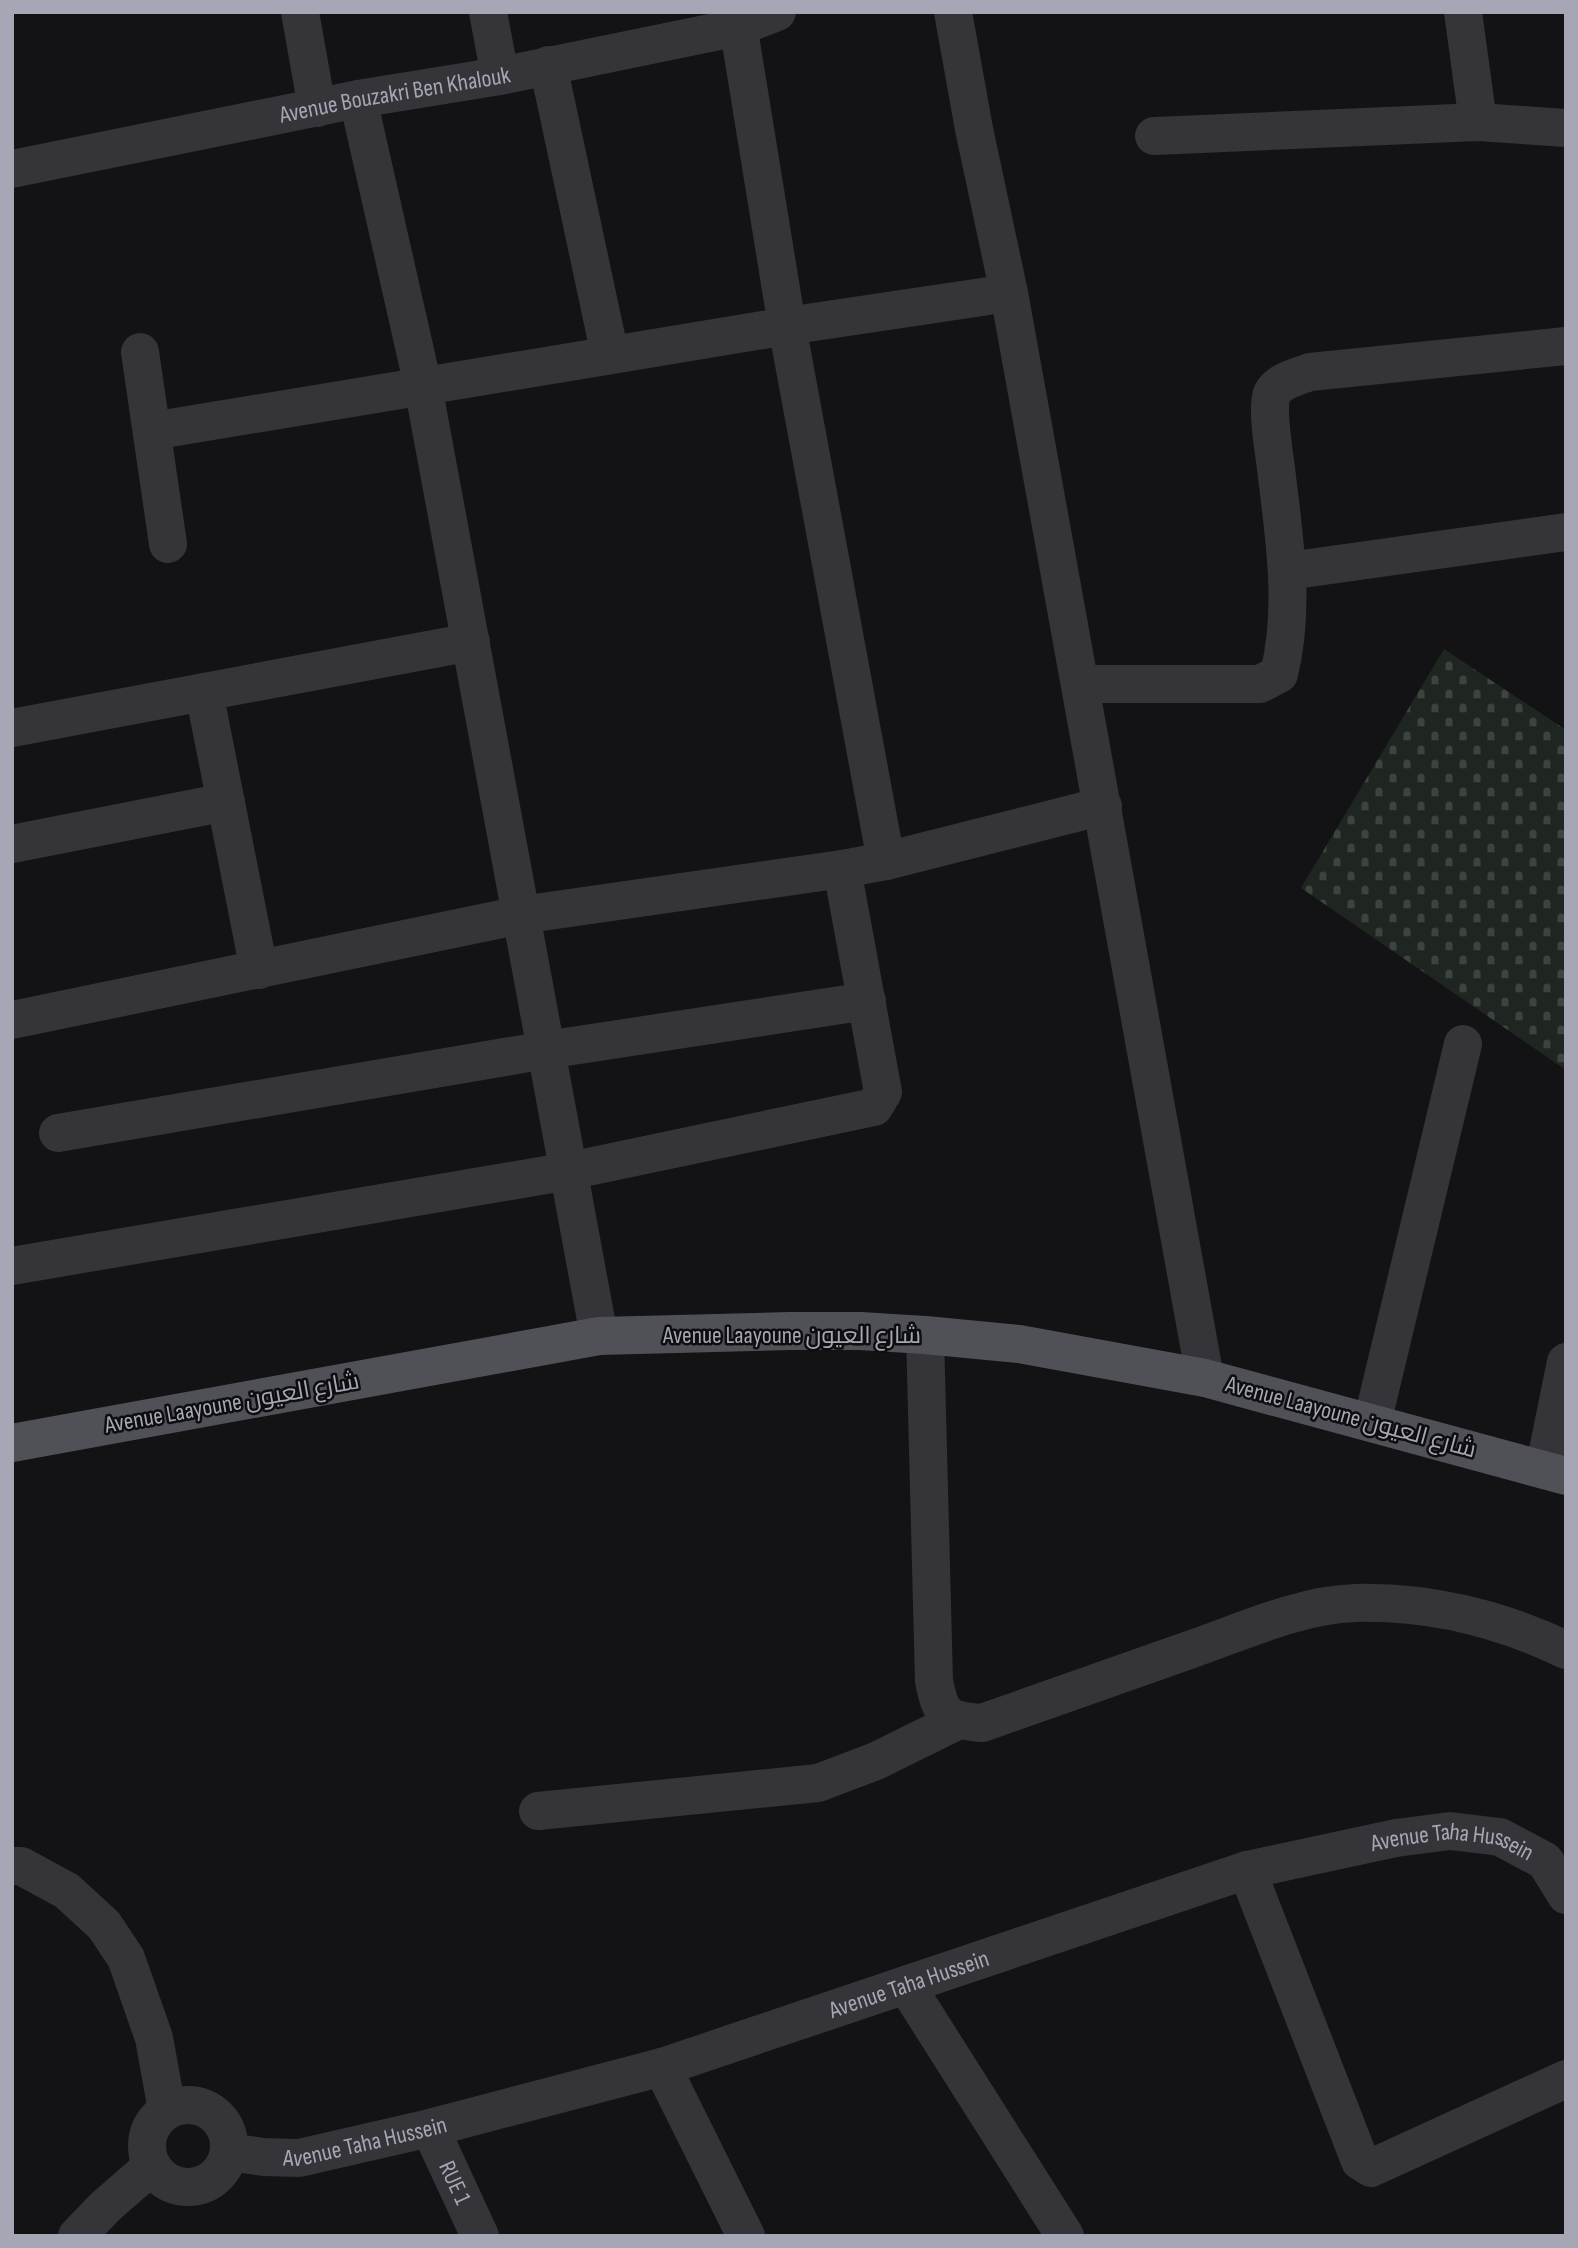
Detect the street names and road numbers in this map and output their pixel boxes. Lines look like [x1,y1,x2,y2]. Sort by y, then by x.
street label: Avenue Bouzakri Ben Khalouk [276,60,513,129]
street label: Avenue Laayoune شارع العيون [662,1321,921,1351]
street label: Avenue Laayoune شارع العيون [101,1366,362,1441]
street label: Avenue Laayoune شارع العيون [1221,1369,1479,1465]
street label: Avenue Taha Hussein [1367,1817,1539,1867]
street label: Avenue Taha Hussein [824,1944,992,2025]
street label: Avenue Taha Hussein [282,2110,450,2173]
street label: RUE 1 [433,2156,478,2209]

